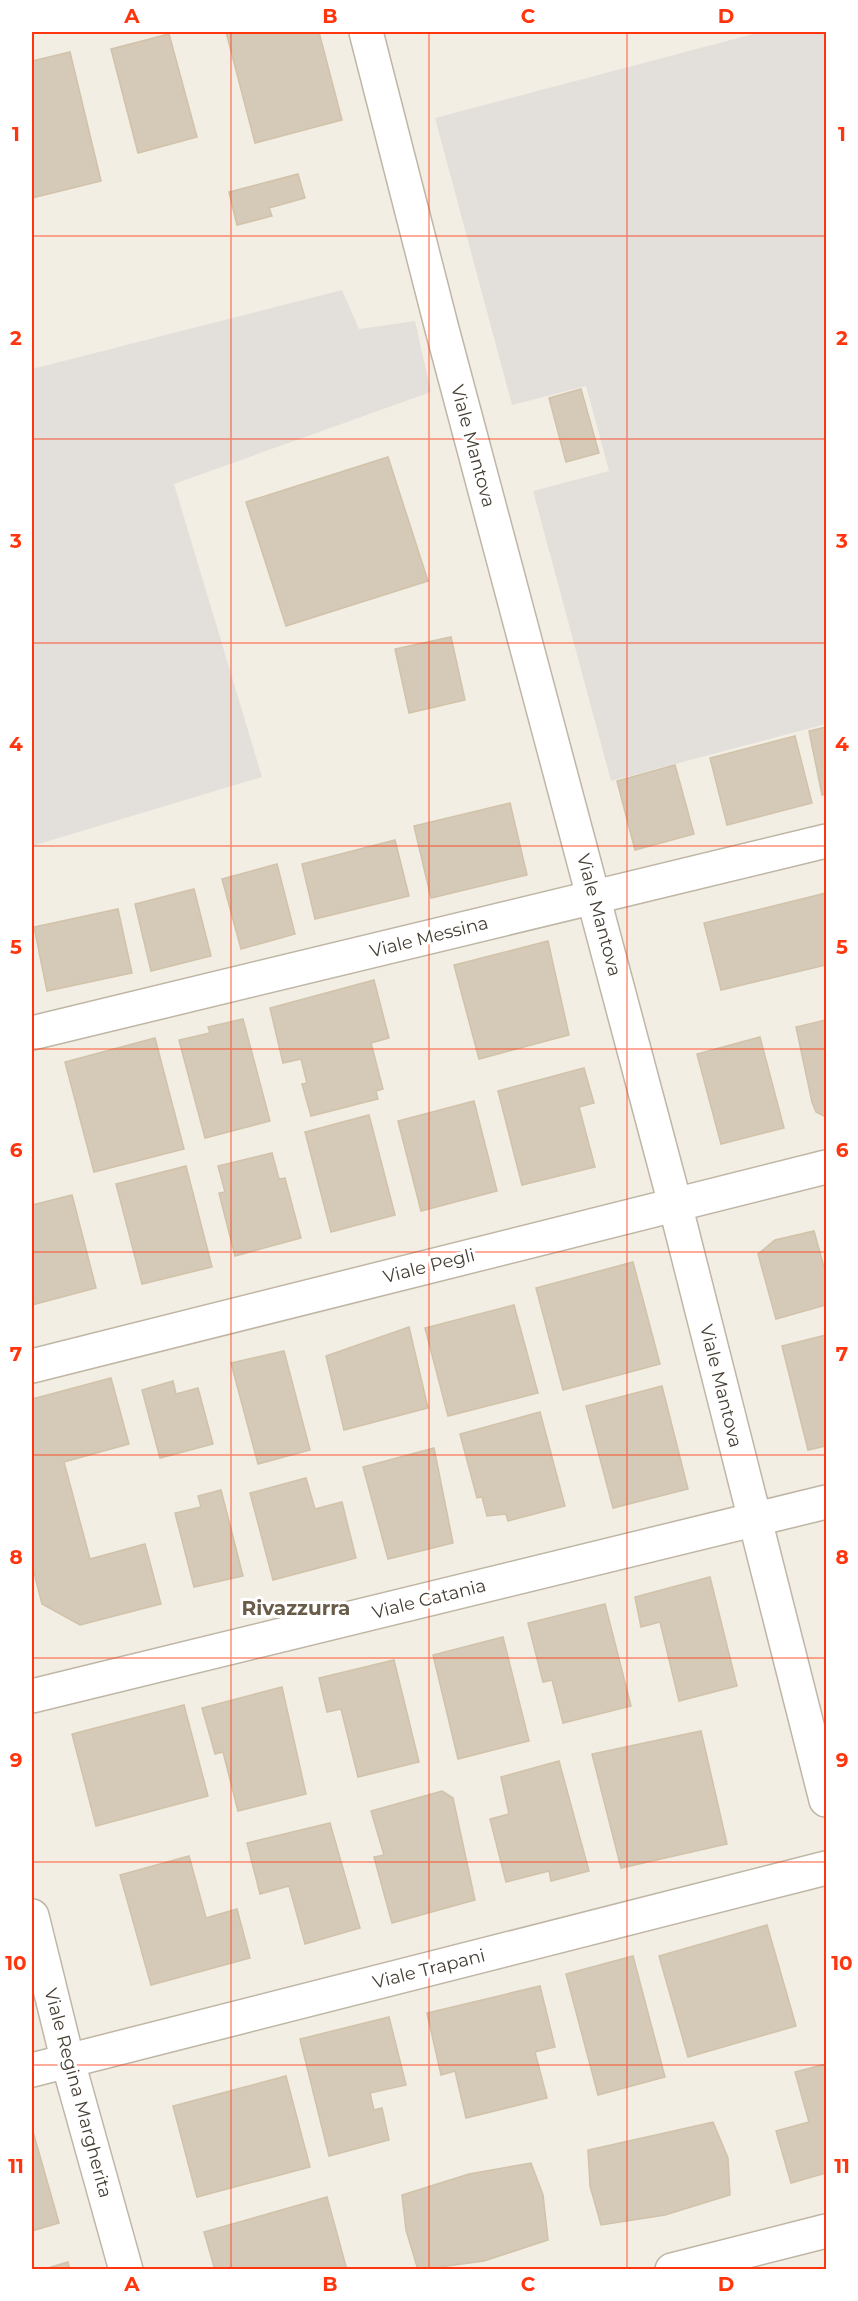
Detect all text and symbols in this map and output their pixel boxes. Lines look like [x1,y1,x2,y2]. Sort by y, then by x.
text: A [123,4,140,28]
text: B [322,4,338,28]
text: C [521,4,536,28]
text: D [718,4,734,28]
text: 1 [12,122,20,146]
text: 1 [838,122,846,146]
text: 2 [10,326,22,350]
text: 2 [836,326,848,350]
street label: Viale Mantova [446,382,500,510]
text: 3 [9,529,22,553]
text: 3 [835,529,848,553]
text: 4 [9,732,23,756]
text: 4 [835,732,849,756]
street label: Viale Mantova [572,851,626,979]
street label: Viale Messina [367,912,491,962]
text: 5 [10,935,22,959]
text: 5 [836,935,848,959]
text: 6 [10,1138,23,1162]
text: 6 [836,1138,849,1162]
street label: Viale Pegli [381,1244,477,1288]
street label: Viale Mantova [695,1322,747,1450]
text: 7 [10,1342,22,1366]
text: 7 [836,1342,848,1366]
text: 8 [9,1545,23,1569]
text: 8 [835,1545,849,1569]
street label: Viale Catania [370,1574,488,1624]
district label: Rivazzurra [242,1596,350,1620]
text: 9 [10,1748,22,1772]
text: 9 [836,1748,848,1772]
street label: Viale Trapani [370,1944,488,1994]
text: 10 [5,1951,27,1975]
text: 10 [831,1951,853,1975]
street label: Viale Regina Margherita [39,1986,117,2200]
text: 11 [8,2154,24,2178]
text: 11 [834,2154,850,2178]
text: A [123,2272,140,2296]
text: B [322,2272,338,2296]
text: C [521,2272,536,2296]
text: D [718,2272,734,2296]

